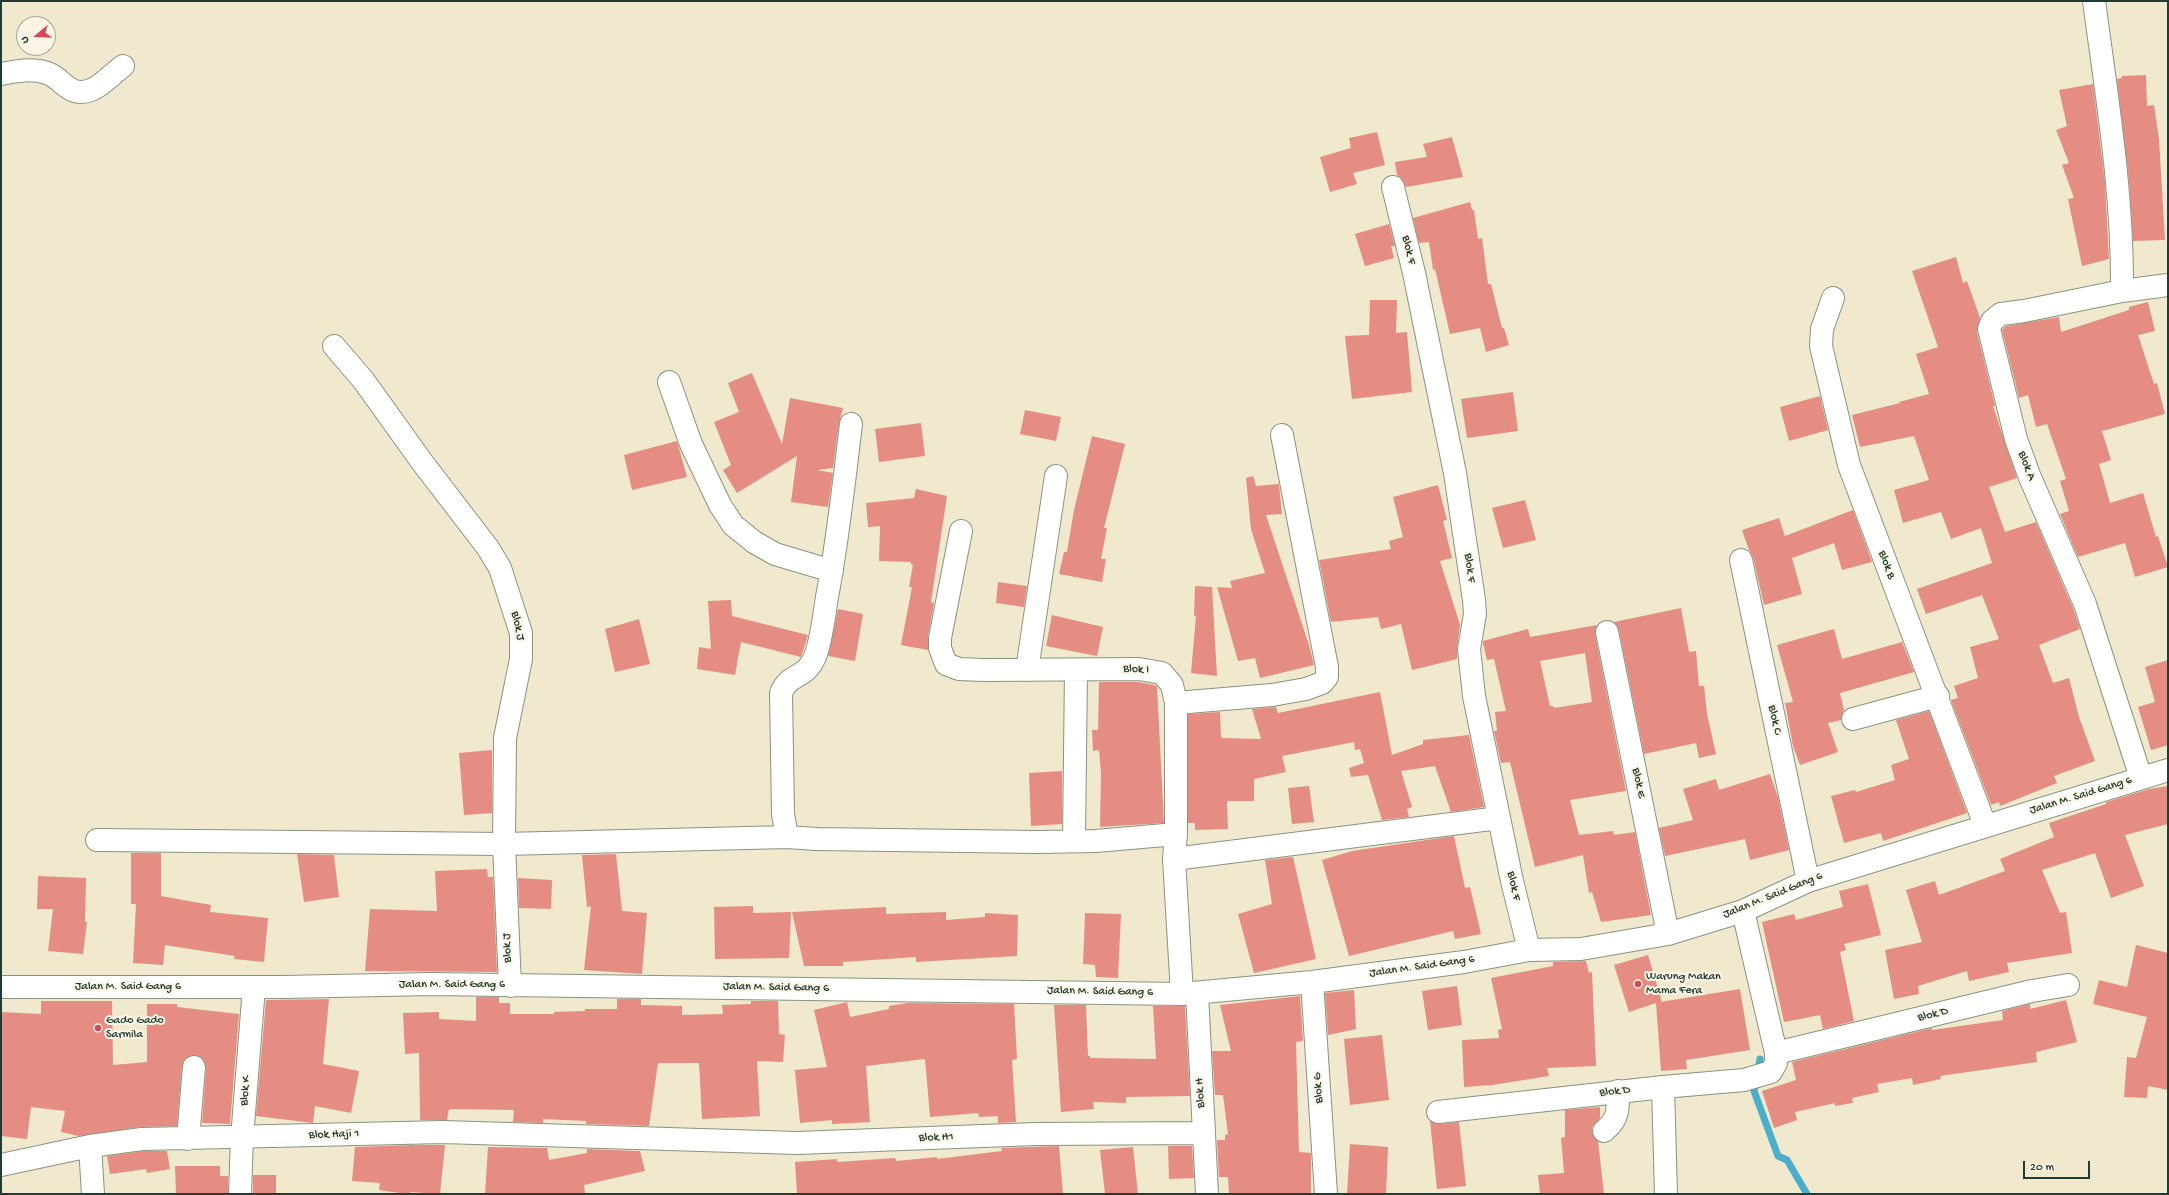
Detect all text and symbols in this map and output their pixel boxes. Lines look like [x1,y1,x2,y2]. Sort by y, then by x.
north arrow [16,16,56,56]
text: U [19,35,32,45]
street label: Blok F [1397,234,1419,266]
street label: Blok A [2014,449,2038,483]
street label: Blok B [1874,549,1898,581]
street label: Blok F [1460,552,1478,584]
street label: Blok J [507,610,527,642]
street label: Blok I [1123,662,1149,678]
street label: Blok C [1764,704,1784,736]
street label: Blok E [1628,767,1648,799]
street label: Jalan M. Said Gang 6 [2028,774,2134,818]
street label: Jalan M. Said Gang 6 [1721,869,1825,923]
street label: Blok F [1503,870,1523,902]
street label: Blok J [500,933,516,963]
street label: Jalan M. Said Gang 6 [1368,952,1476,982]
place label: Warung Makan Mama Fera [1646,970,1721,998]
street label: Jalan M. Said Gang 6 [399,978,505,992]
marker: Warung Makan Mama Fera [1633,979,1643,989]
street label: Jalan M. Said Gang 6 [75,980,181,994]
street label: Jalan M. Said Gang 6 [723,980,829,996]
street label: Jalan M. Said Gang 6 [1047,984,1153,1000]
street label: Blok D [1916,1004,1950,1026]
place label: Gado Gado Sarmila [106,1014,164,1042]
marker: Gado Gado Sarmila [93,1023,103,1033]
street label: Blok G [1311,1072,1327,1104]
street label: Blok K [238,1076,254,1106]
street label: Blok H [1193,1078,1209,1108]
street label: Blok D [1599,1083,1631,1101]
street label: Blok Haji 1 [309,1127,359,1143]
street label: Blok H1 [918,1130,954,1146]
scale bar [2025,1153,2092,1179]
text: 20 m [2030,1161,2054,1175]

